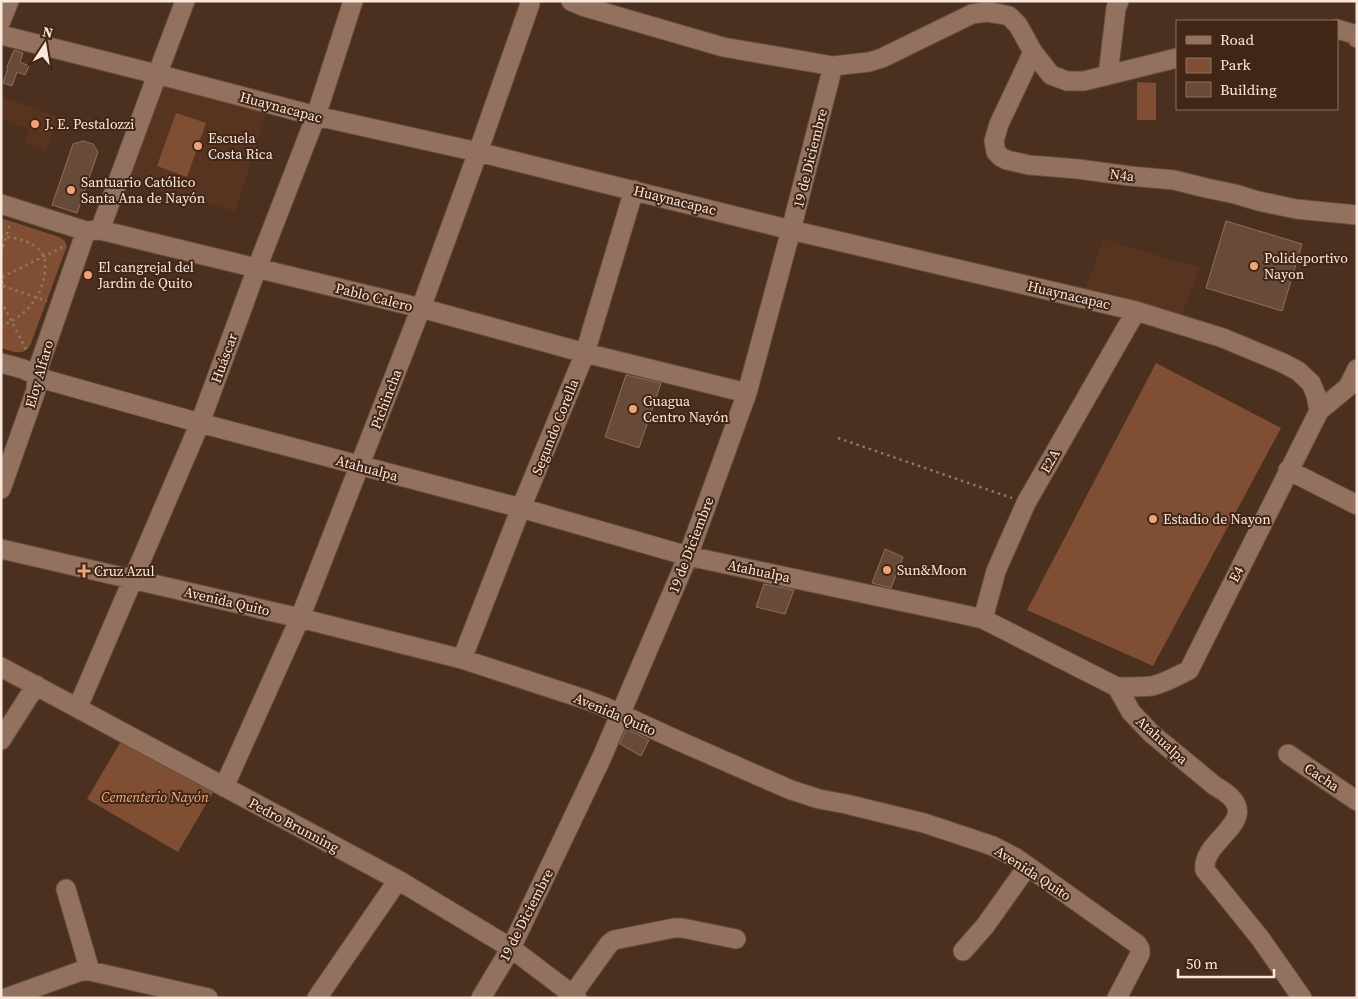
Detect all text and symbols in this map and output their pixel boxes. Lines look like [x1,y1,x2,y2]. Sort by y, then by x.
north arrow [20,20,70,70]
legend [1176,20,1338,110]
text: N [41,21,55,43]
text: Road [1220,29,1254,50]
text: Park [1220,54,1252,75]
text: Building [1220,79,1277,100]
street label: Huaynacapac [238,86,325,128]
street label: 19 de Diciembre [788,106,832,210]
place label: J. E. Pestalozzi [44,114,135,134]
marker: J. E. Pestalozzi [29,118,41,130]
place label: Escuela Costa Rica [208,128,274,164]
marker: Escuela Costa Rica [192,140,204,152]
street label: N4a [1109,164,1136,187]
place label: Santuario Católico Santa Ana de Nayón [81,172,206,208]
street label: Huaynacapac [632,180,719,220]
marker: Santuario Católico Santa Ana de Nayón [65,184,77,196]
place label: Polideportivo Nayon [1264,248,1348,284]
place label: El cangrejal del Jardin de Quito [97,257,194,293]
marker: Polideportivo Nayon [1248,260,1260,272]
marker: El cangrejal del Jardin de Quito [82,269,94,281]
street label: Huaynacapac [1026,276,1113,314]
street label: Pablo Calero [333,278,415,316]
street label: Huáscar [206,330,242,386]
street label: Eloy Alfaro [20,338,58,410]
street label: Pichincha [365,365,407,432]
street label: Segundo Corella [527,375,584,478]
place label: Guagua Centro Nayón [643,391,729,427]
marker: Guagua Centro Nayón [627,403,639,415]
street label: E2A [1035,445,1065,477]
street label: Atahualpa [334,450,401,486]
street label: 19 de Diciembre [663,494,719,596]
place label: Estadio de Nayon [1163,509,1271,529]
marker: Estadio de Nayon [1147,513,1159,525]
street label: Atahualpa [726,555,793,588]
place label: Sun&Moon [897,560,967,580]
place label: Cruz Azul [94,561,155,581]
street label: E4 [1224,563,1248,585]
marker: Sun&Moon [881,564,893,576]
marker: Cruz Azul [78,565,90,577]
street label: Avenida Quito [182,581,272,621]
street label: Avenida Quito [571,688,660,740]
street label: Atahualpa [1132,711,1193,769]
street label: Cacha [1301,758,1344,796]
park label: Cementerio Nayón [101,787,209,807]
street label: Pedro Brunning [245,793,343,857]
street label: Avenida Quito [991,841,1075,905]
street label: 19 de Diciembre [494,865,558,965]
scale bar [1178,946,1274,978]
text: 50 m [1186,953,1218,974]

